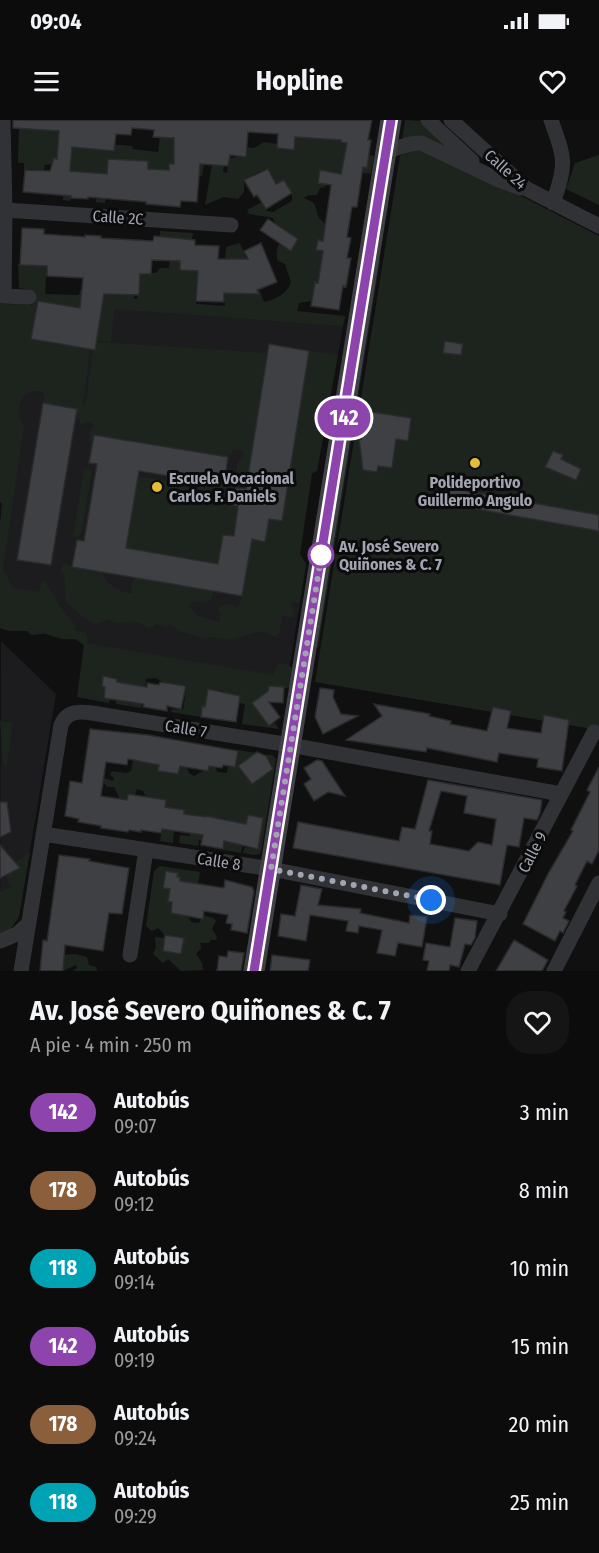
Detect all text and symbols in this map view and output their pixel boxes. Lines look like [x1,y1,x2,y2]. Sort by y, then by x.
text: 09:04 [30,8,82,35]
icon: menu [30,65,63,98]
text: Hopline [256,65,343,97]
icon: heart [536,65,569,98]
street label: Calle 24 [481,146,531,193]
street label: Calle 2C [92,206,144,229]
line badge: 142 [310,398,379,438]
text: 142 [329,405,359,431]
marker: Polideportivo Guillermo Angulo [468,456,482,470]
place label: Escuela Vocacional Carlos F. Daniels [169,469,294,506]
place label: Polideportivo Guillermo Angulo [418,473,533,510]
marker: Escuela Vocacional Carlos F. Daniels [150,480,164,494]
place label: Av. José Severo Quiñones & C. 7 [338,537,442,574]
marker: Av. José Severo Quiñones & C. 7 [308,542,334,568]
street label: Calle 7 [164,716,209,741]
street label: Calle 9 [514,828,551,876]
street label: Calle 8 [196,849,242,874]
your location [416,885,446,915]
button: heart [506,991,569,1054]
text: Av. José Severo Quiñones & C. 7 [30,994,391,1027]
text: A pie · 4 min · 250 m [30,1033,192,1057]
text: Autobús [114,1087,189,1114]
text: 142 [48,1099,78,1125]
text: 3 min [520,1099,569,1126]
text: 09:07 [114,1114,156,1138]
text: Autobús [114,1165,189,1192]
text: 178 [49,1177,77,1203]
text: 8 min [519,1177,569,1204]
text: 09:12 [114,1192,154,1216]
text: Autobús [114,1243,189,1270]
text: 118 [49,1255,77,1281]
text: 10 min [510,1255,569,1282]
text: 09:14 [114,1270,155,1294]
text: Autobús [114,1321,189,1348]
text: 142 [48,1333,78,1359]
text: 15 min [511,1333,569,1360]
text: 09:19 [114,1348,155,1372]
text: Autobús [114,1399,189,1426]
text: 178 [49,1411,77,1437]
text: 20 min [509,1411,569,1438]
text: 09:24 [114,1426,156,1450]
text: Autobús [114,1477,189,1504]
text: 118 [49,1489,77,1515]
text: 25 min [510,1489,569,1516]
text: 09:29 [114,1504,157,1528]

